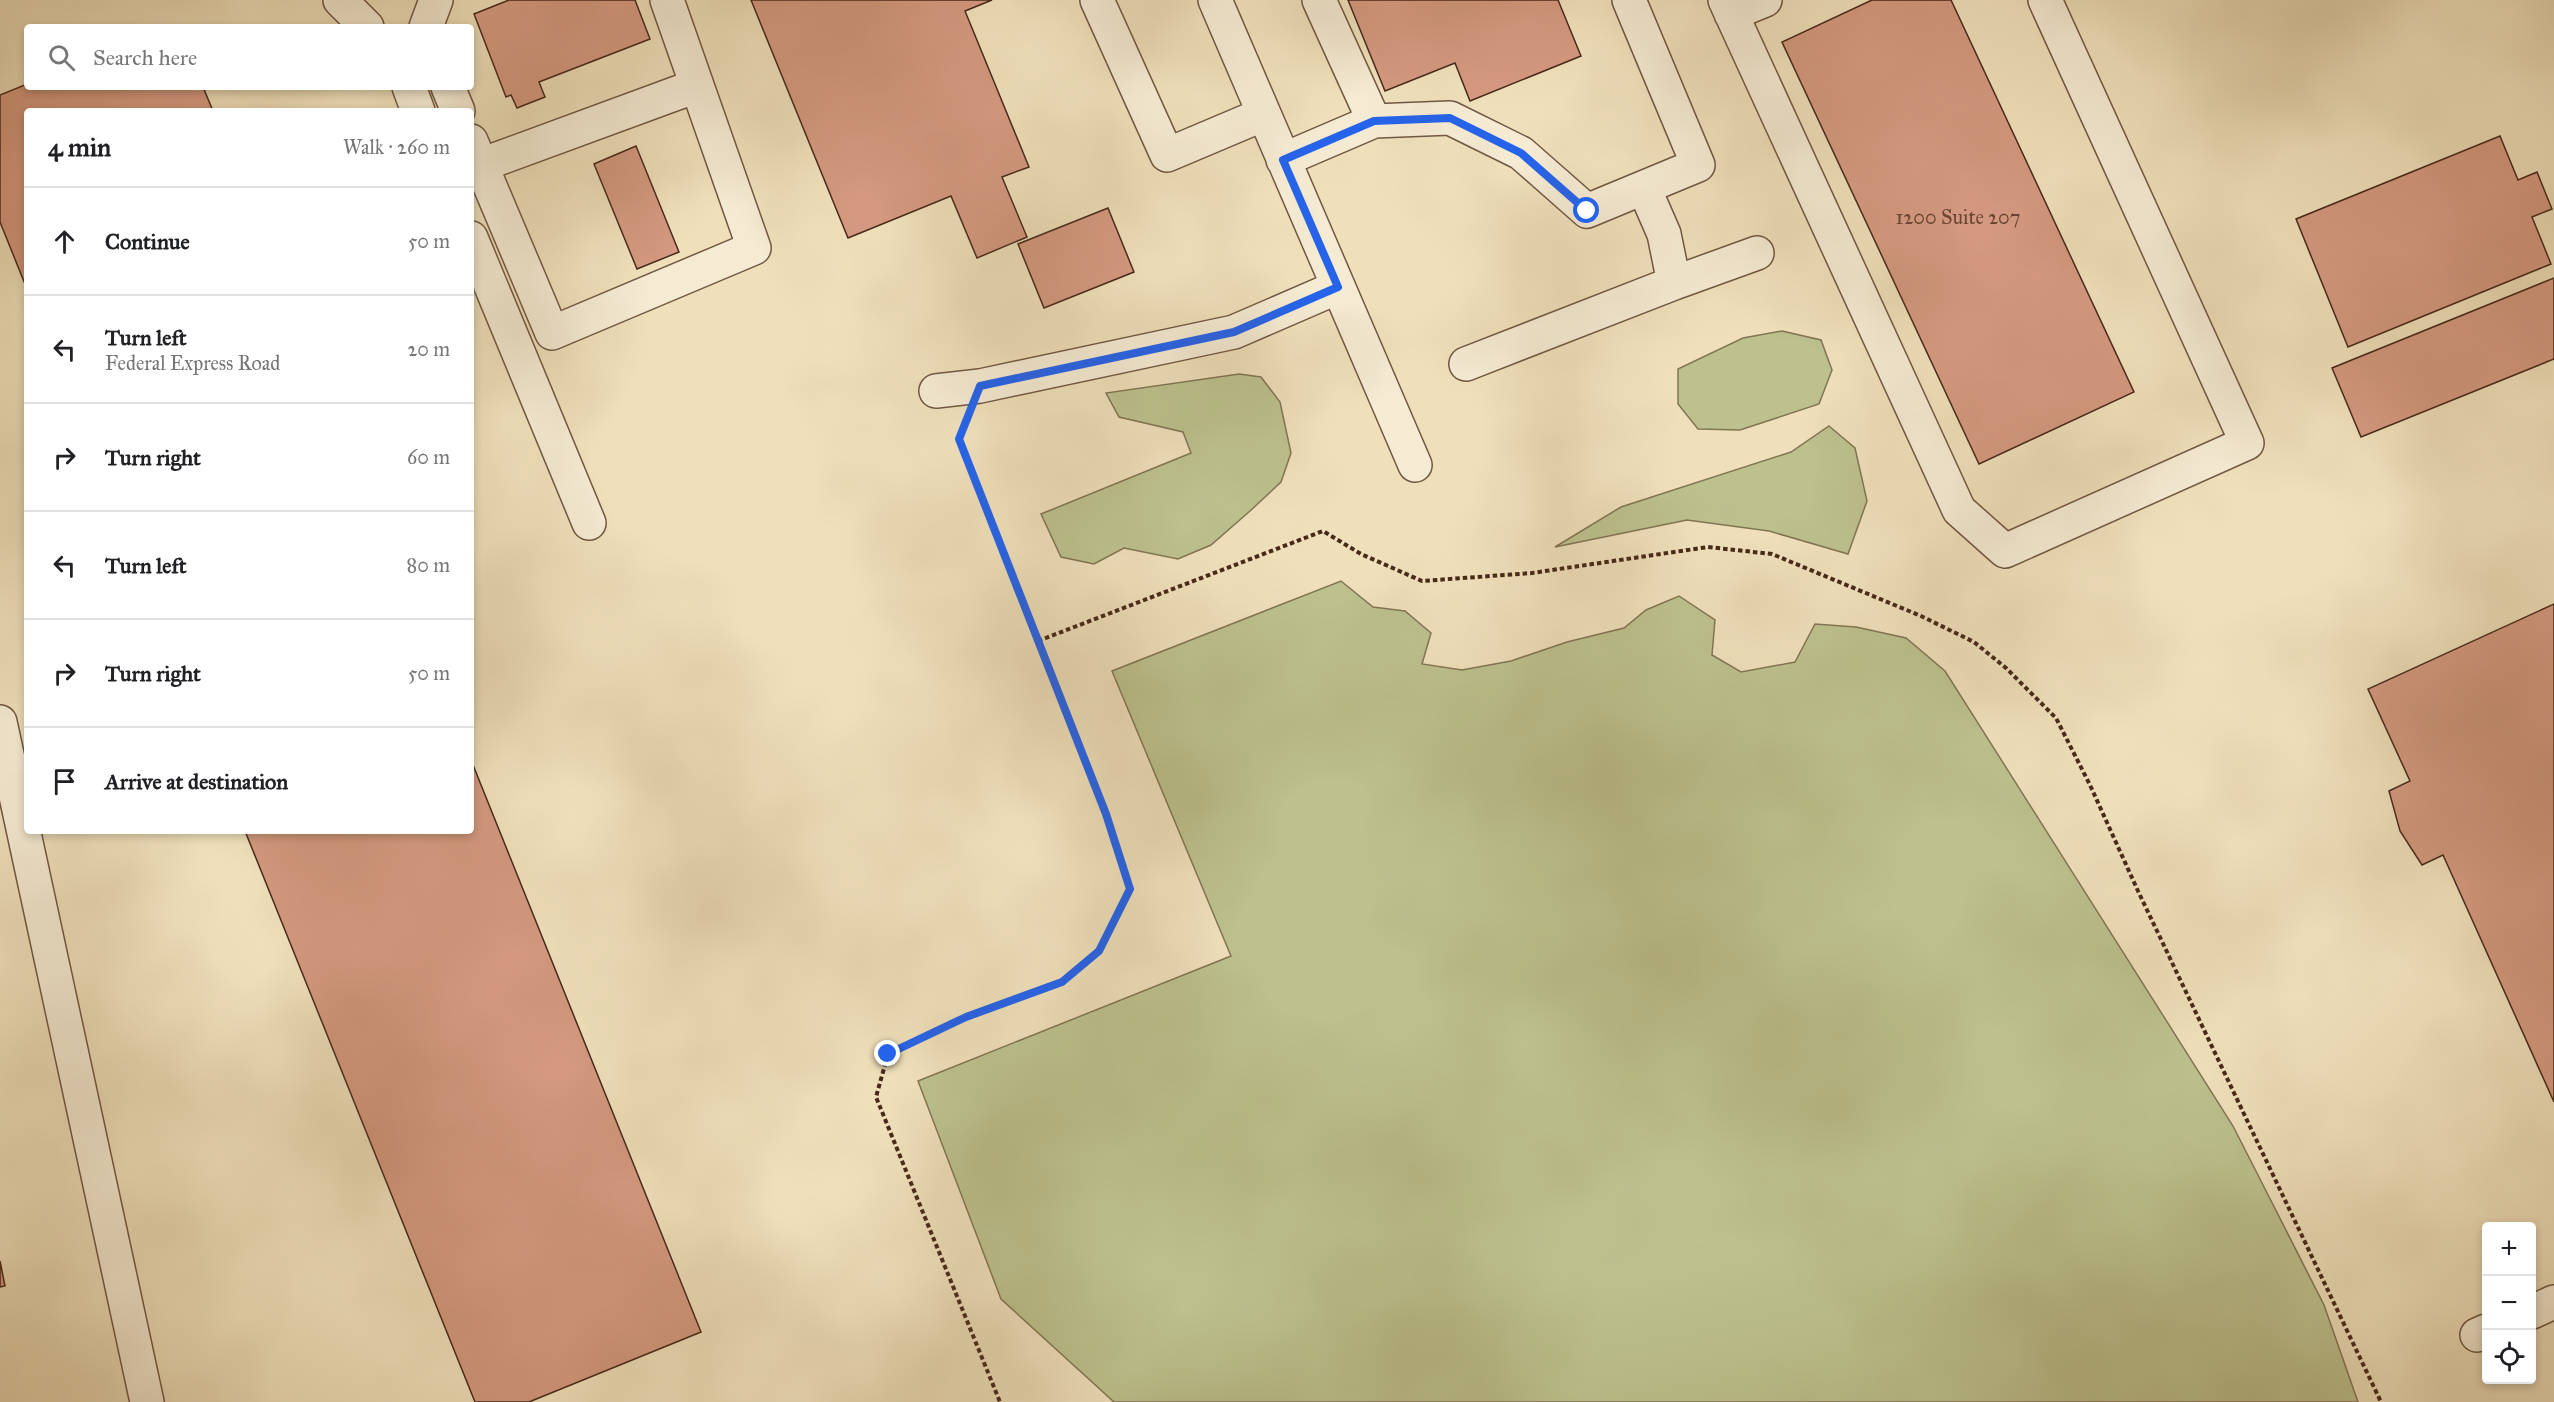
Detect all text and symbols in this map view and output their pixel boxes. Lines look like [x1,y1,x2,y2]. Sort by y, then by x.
search box [24,24,474,90]
icon: search [45,41,78,74]
text: Search here [93,44,197,71]
text: 4 min [48,131,111,163]
text: Walk · 260 m [343,135,450,159]
route start [1573,197,1599,223]
house number: 1200 Suite 207 [1896,205,2020,229]
icon: ahead [48,225,81,258]
text: Continue [105,228,190,255]
text: 50 m [408,229,450,253]
text: Turn left [105,324,187,351]
icon: left [48,333,81,366]
text: 20 m [407,337,450,361]
text: Federal Express Road [105,351,280,375]
icon: right [48,441,81,474]
text: Turn right [105,444,201,471]
text: 60 m [407,445,450,469]
icon: left [48,549,81,582]
text: Turn left [105,552,187,579]
text: 80 m [407,553,450,577]
icon: right [48,657,81,690]
text: Turn right [105,660,201,687]
text: 50 m [408,661,450,685]
icon: arrive [48,765,81,798]
text: Arrive at destination [105,768,288,795]
route end [874,1040,900,1066]
map controls [2482,1222,2536,1384]
button: + [2482,1222,2536,1276]
button: − [2482,1276,2536,1330]
button: locate [2482,1330,2536,1384]

